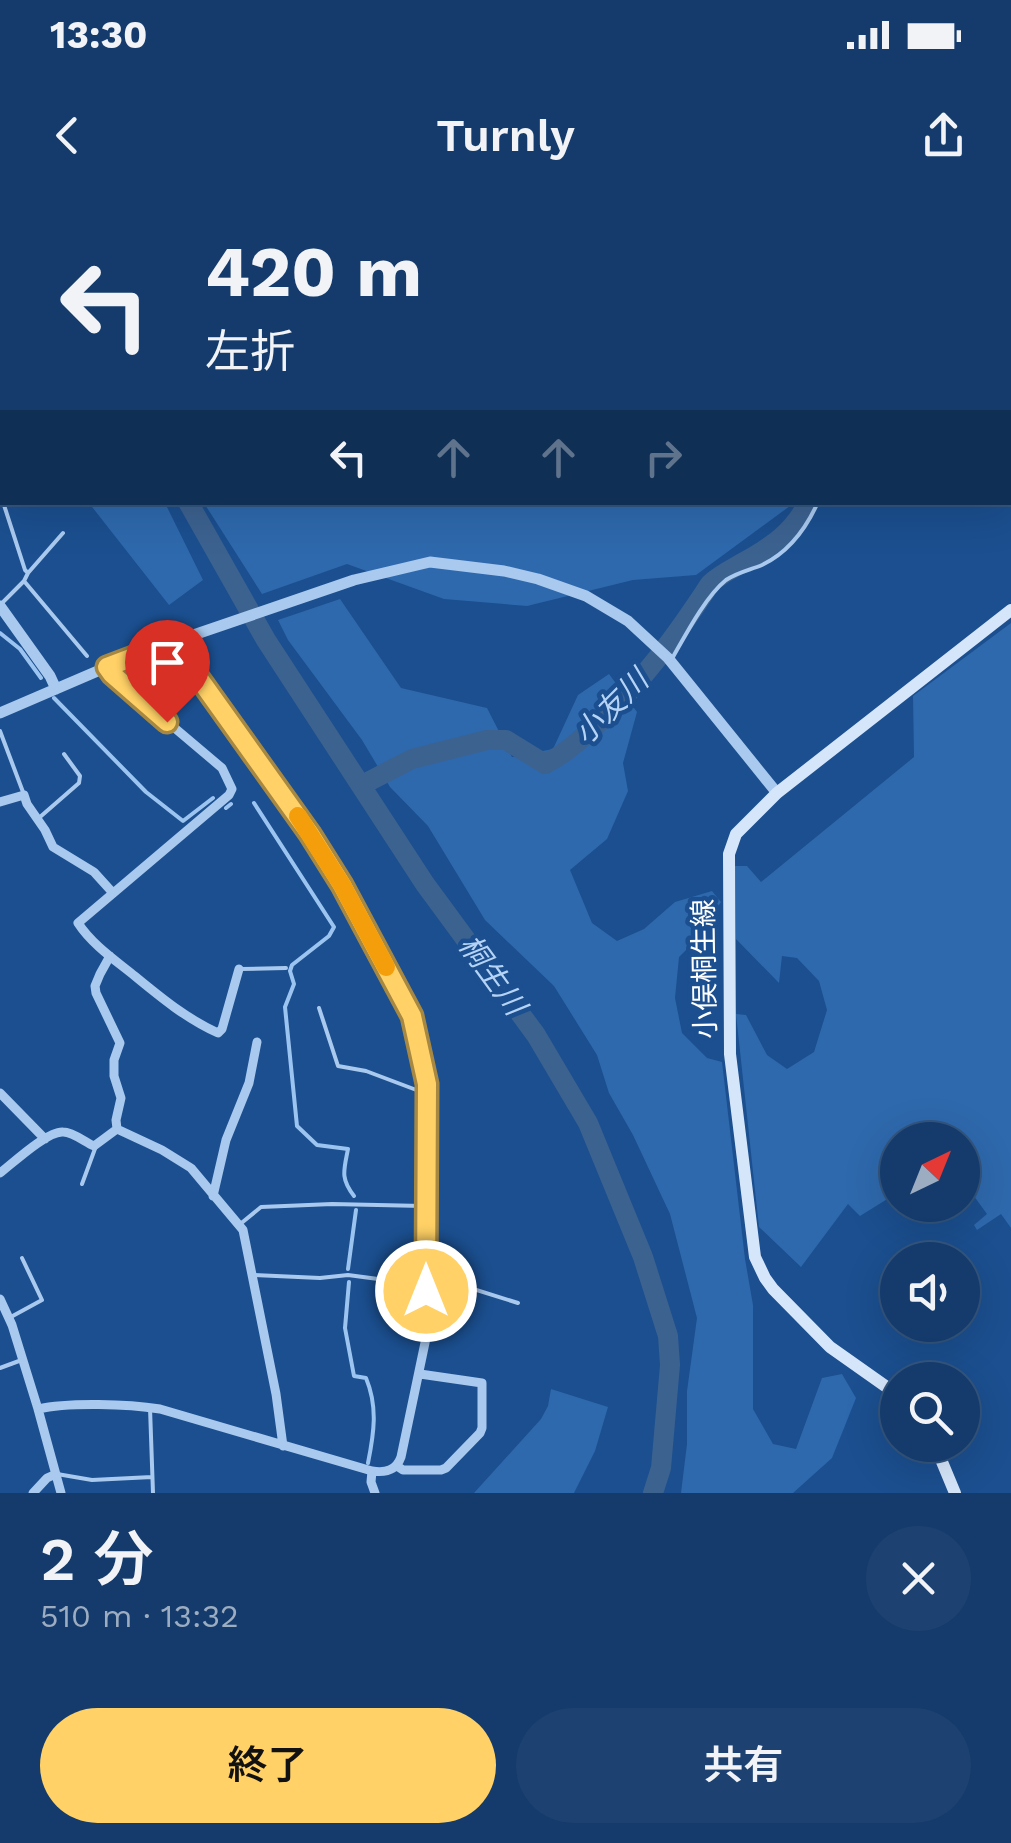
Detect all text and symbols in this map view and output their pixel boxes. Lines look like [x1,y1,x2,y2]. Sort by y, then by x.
text: 13:30 [50,13,147,57]
icon: back [40,108,95,163]
icon: share [916,108,971,163]
text: Turnly [436,109,575,162]
text: 420 m [205,231,422,313]
icon: left [40,240,170,370]
text: 左折 [205,325,295,378]
icon: left [321,430,376,485]
icon: ahead [426,430,481,485]
icon: ahead [531,430,586,485]
icon: right [636,430,691,485]
pin [125,620,210,723]
icon: arrive [140,635,195,690]
water label: 小友川 [566,660,657,751]
street label: 小俣桐生線 [687,899,722,1039]
water label: 桐生川 [452,928,535,1024]
north arrow [880,1122,980,1222]
map controls [880,1122,980,1462]
position arrow [374,1239,478,1343]
button: sound [880,1242,980,1342]
button: search [880,1362,980,1462]
text: 2 分 [40,1524,154,1595]
button: close [866,1526,971,1631]
text: 510 m · 13:32 [40,1597,239,1635]
button: 終了 [40,1708,496,1823]
button: 共有 [516,1708,971,1823]

